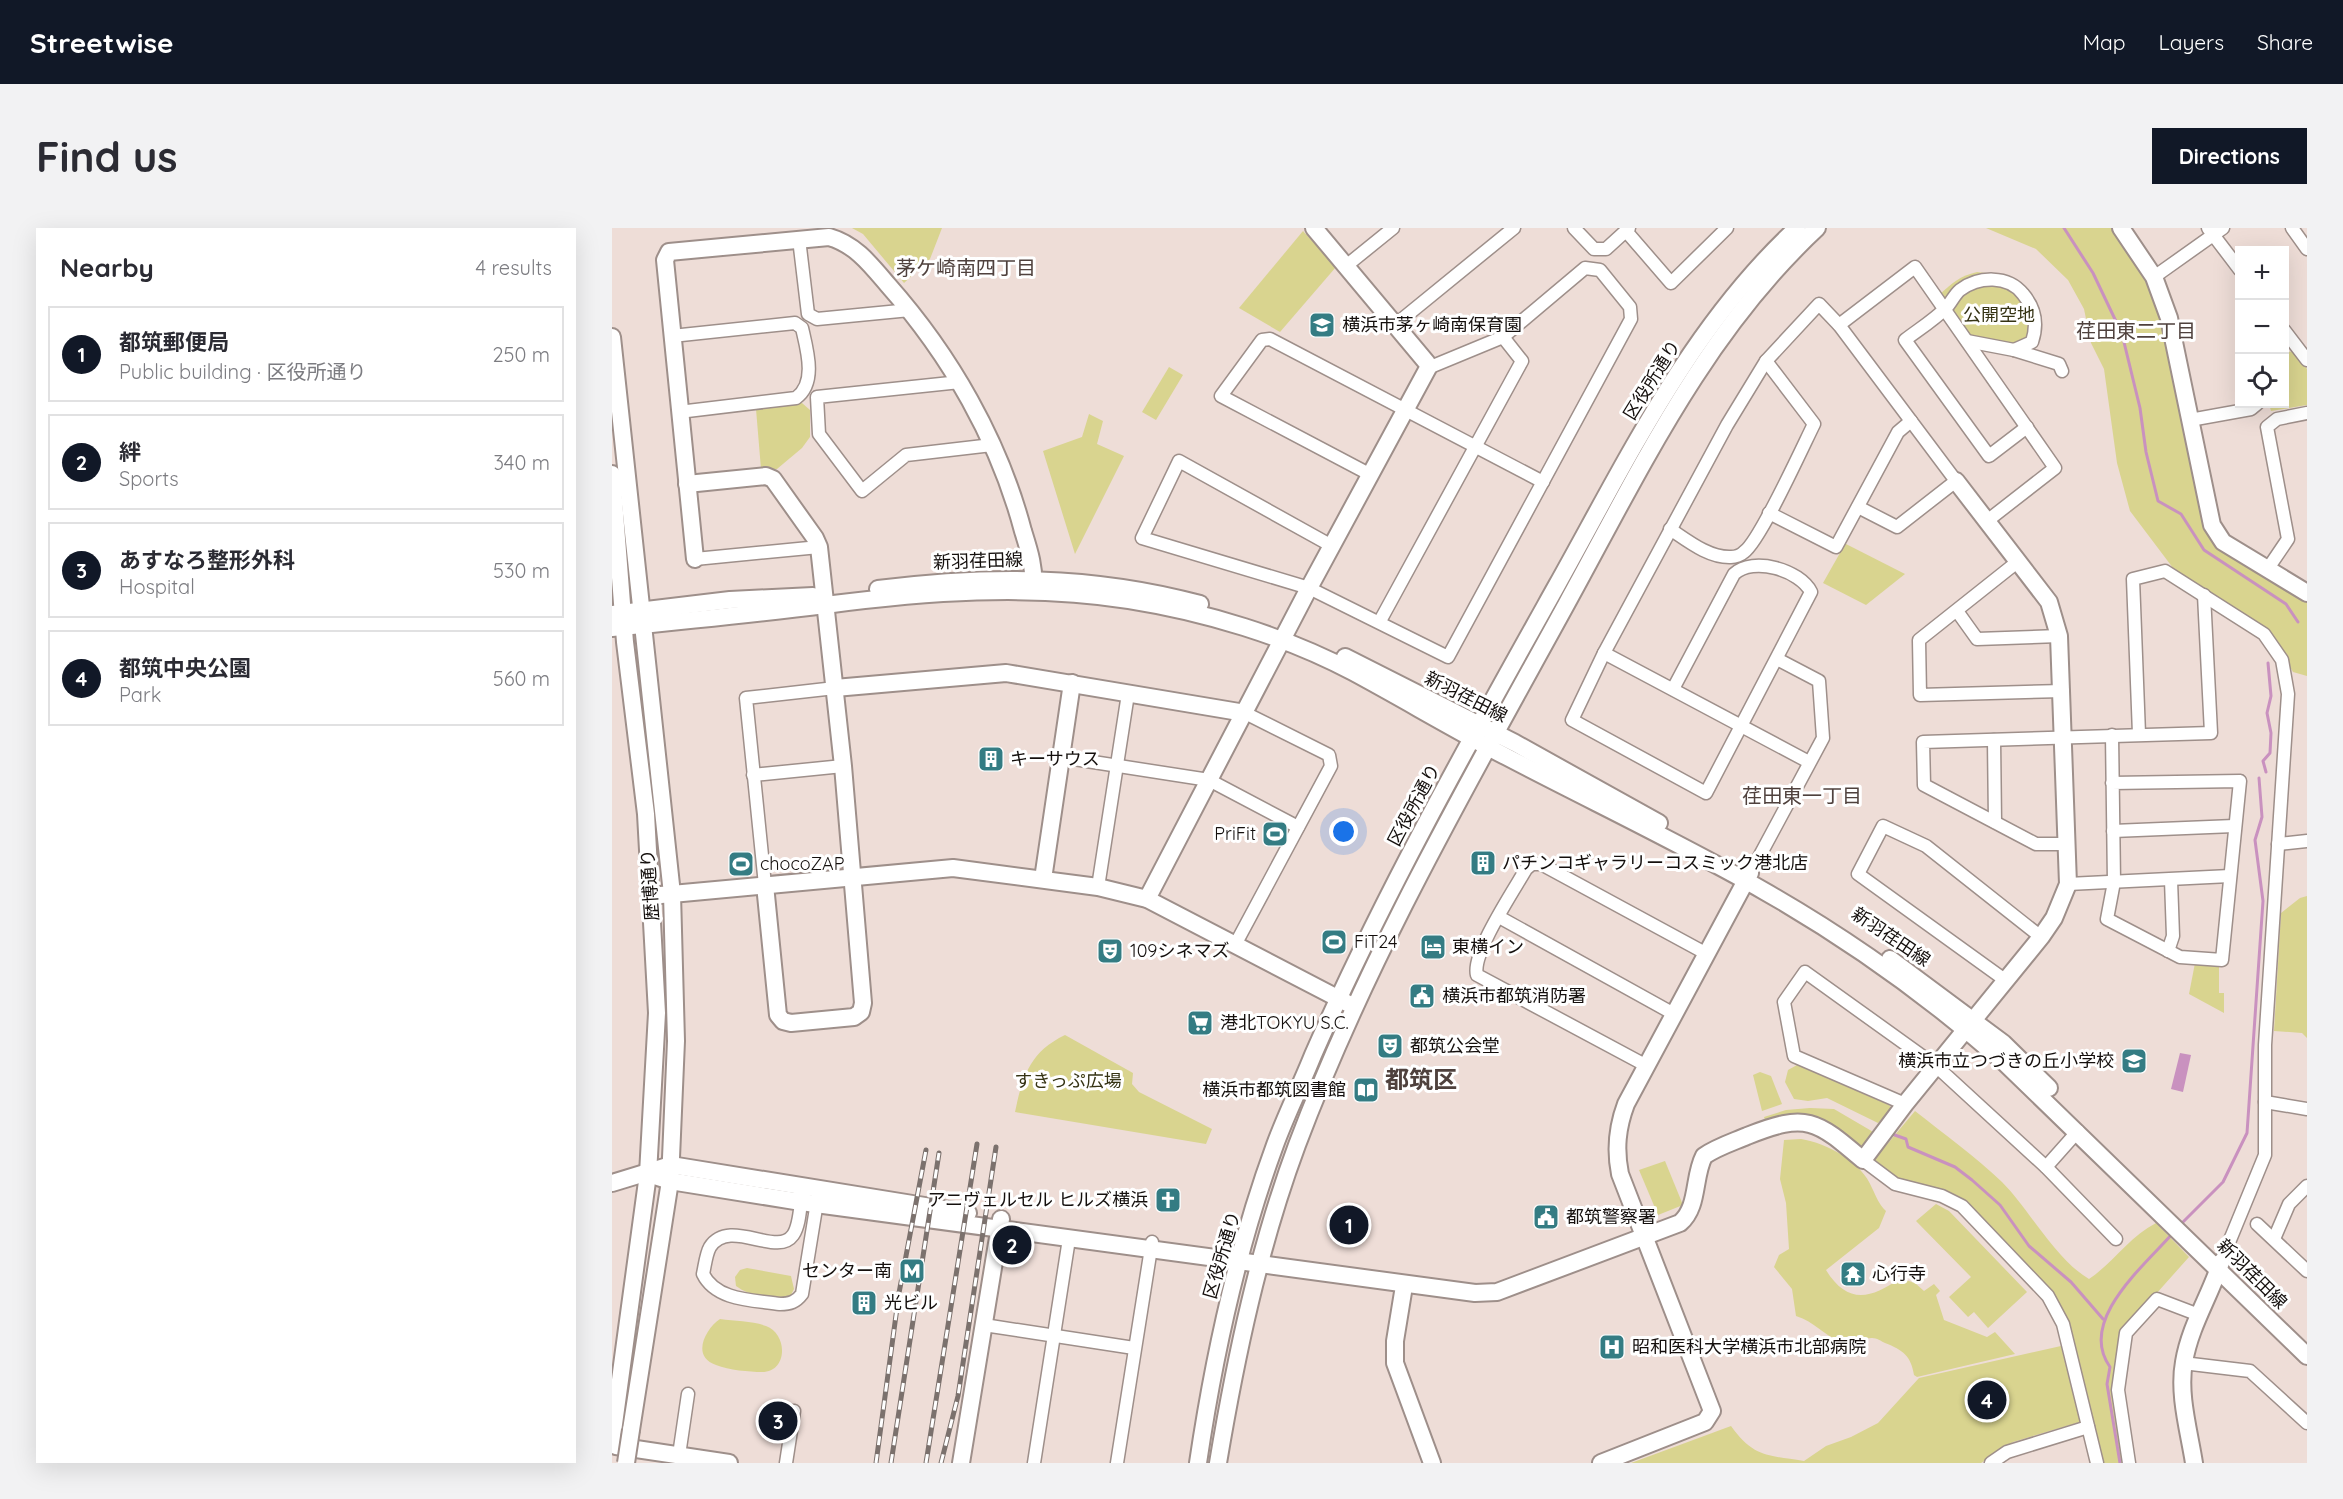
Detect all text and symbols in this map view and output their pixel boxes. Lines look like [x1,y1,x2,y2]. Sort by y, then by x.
text: Streetwise [30,25,173,60]
text: Map [2083,29,2126,55]
text: Layers [2159,29,2224,55]
text: Share [2257,29,2313,55]
button: Directions [2152,128,2307,184]
text: Find us [36,130,178,183]
map controls [2235,246,2289,408]
button: + [2235,246,2289,300]
text: Nearby [60,251,154,284]
text: 4 results [476,255,552,280]
district label: 茅ケ崎南四丁目 [896,255,1036,280]
button: − [2235,300,2289,354]
park label: 公開空地 [1963,303,2035,326]
school or university icon: 横浜市茅ヶ崎南保育園 [1307,310,1337,340]
place label: 横浜市茅ヶ崎南保育園 [1342,313,1522,336]
district label: 荏田東二丁目 [2076,318,2196,343]
text: 都筑郵便局 [119,328,229,356]
street label: 区役所通り [1618,335,1685,424]
text: 1 [78,342,85,367]
text: 250 m [492,342,550,367]
button: locate [2235,354,2289,408]
text: Public building · 区役所通り [119,359,366,384]
text: 絆 [119,438,141,466]
text: 2 [76,450,87,475]
text: 340 m [493,450,550,475]
text: Sports [119,466,179,491]
text: あすなろ整形外科 [119,546,295,574]
street label: 新羽荏田線 [933,547,1023,574]
text: 3 [76,558,87,583]
text: 530 m [493,558,550,583]
text: Hospital [119,574,195,599]
text: 都筑中央公園 [119,654,251,682]
text: 4 [76,666,87,691]
text: 560 m [493,666,550,691]
street label: 新羽荏田線 [1421,666,1512,727]
text: Park [119,682,161,707]
building icon: キーサウス [976,744,1006,774]
place label: キーサウス [1010,747,1100,770]
street label: 区役所通り [1382,760,1445,850]
district label: 荏田東一丁目 [1742,783,1862,808]
your location [1329,817,1358,846]
sports icon: PriFit [1260,819,1290,849]
place label: PriFit [1214,822,1256,845]
street label: 歴博通り [636,848,663,922]
building icon: パチンコギャラリーコスミック港北店 [1468,848,1498,878]
sports icon: chocoZAP [726,849,756,879]
place label: パチンコギャラリーコスミック港北店 [1502,851,1808,874]
place label: chocoZAP [760,852,844,875]
street label: 新羽荏田線 [1848,902,1935,971]
sports icon: FiT24 [1319,927,1349,957]
place label: FiT24 [1354,930,1398,953]
hotel icon: 東横イン [1418,932,1448,962]
place label: 東横イン [1452,935,1524,958]
theatre icon: 109シネマズ [1095,936,1125,966]
place label: 109シネマズ [1130,939,1229,962]
public building icon: 横浜市都筑消防署 [1407,981,1437,1011]
place label: 横浜市都筑消防署 [1442,984,1586,1007]
supermarket icon: 港北TOKYU S.C. [1185,1008,1215,1038]
place label: 港北TOKYU S.C. [1220,1011,1349,1034]
theatre icon: 都筑公会堂 [1375,1031,1405,1061]
place label: 都筑公会堂 [1410,1034,1500,1057]
school or university icon: 横浜市立つづきの丘小学校 [2119,1046,2149,1076]
place label: 横浜市立つづきの丘小学校 [1898,1049,2114,1072]
district label: 都筑区 [1385,1064,1457,1094]
park label: すきっぷ広場 [1014,1069,1122,1092]
library icon: 横浜市都筑図書館 [1351,1075,1381,1105]
place label: 横浜市都筑図書館 [1202,1078,1346,1101]
church icon: アニヴェルセル ヒルズ横浜 [1153,1185,1183,1215]
place label: アニヴェルセル ヒルズ横浜 [927,1188,1148,1211]
pin: 1 [1330,1202,1368,1248]
public building icon: 都筑警察署 [1531,1202,1561,1232]
place label: 都筑警察署 [1566,1205,1656,1228]
street label: 区役所通り [1198,1208,1245,1301]
pin: 2 [992,1222,1032,1268]
street label: 新羽荏田線 [2212,1234,2292,1314]
metro station icon: センター南 [897,1256,927,1286]
place label: センター南 [802,1259,892,1282]
temple icon: 心行寺 [1838,1259,1868,1289]
place label: 心行寺 [1872,1262,1926,1285]
building icon: 光ビル [849,1288,879,1318]
place label: 光ビル [884,1291,938,1314]
hospital icon: 昭和医科大学横浜市北部病院 [1597,1332,1627,1362]
place label: 昭和医科大学横浜市北部病院 [1632,1335,1866,1358]
pin: 4 [1968,1378,2006,1422]
pin: 3 [758,1398,798,1444]

